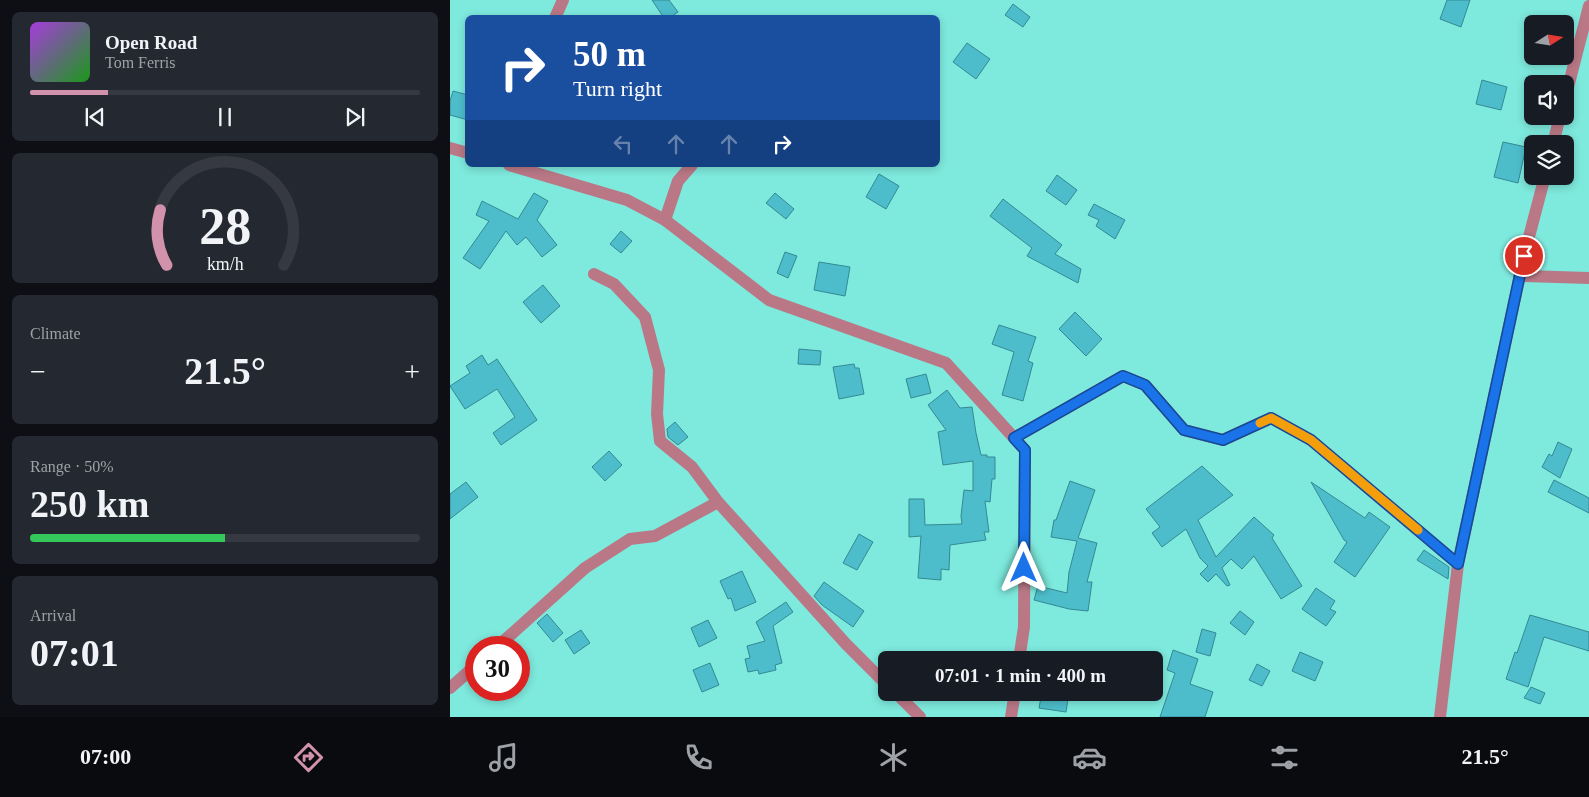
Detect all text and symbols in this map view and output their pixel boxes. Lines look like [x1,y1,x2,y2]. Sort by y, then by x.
north arrow [1524,15,1574,65]
map controls [1524,15,1574,185]
text: Open Road [105,32,197,53]
icon: right [490,35,555,100]
text: 50 m [573,35,646,74]
text: Tom Ferris [105,54,175,71]
button: sound [1524,75,1574,125]
text: Turn right [573,76,662,101]
icon: previous [81,103,109,131]
icon: pause [211,103,239,131]
icon: next [341,103,369,131]
icon: left [609,130,637,158]
icon: ahead [662,130,690,158]
icon: ahead [715,130,743,158]
icon: right [768,130,796,158]
button: layers [1524,135,1574,185]
text: 28 [199,198,251,255]
pin [1503,235,1545,277]
icon: arrive [1510,242,1538,270]
text: km/h [207,254,243,274]
text: Climate [30,325,81,342]
text: 21.5° [184,350,266,392]
text: − [30,356,46,387]
text: + [404,356,420,387]
text: Range · 50% [30,458,114,475]
text: 250 km [30,483,149,525]
position arrow [997,541,1049,593]
text: Arrival [30,607,76,624]
text: 07:01 [30,632,119,674]
speed limit sign: 30 [465,636,530,701]
text: 07:01 · 1 min · 400 m [935,665,1106,686]
icon: directions [291,740,326,775]
icon: music [486,740,521,775]
icon: phone [681,740,716,775]
icon: climate [876,740,911,775]
icon: car [1072,740,1107,775]
icon: filters [1267,740,1302,775]
text: 07:00 [80,744,131,769]
text: 21.5° [1462,744,1509,769]

